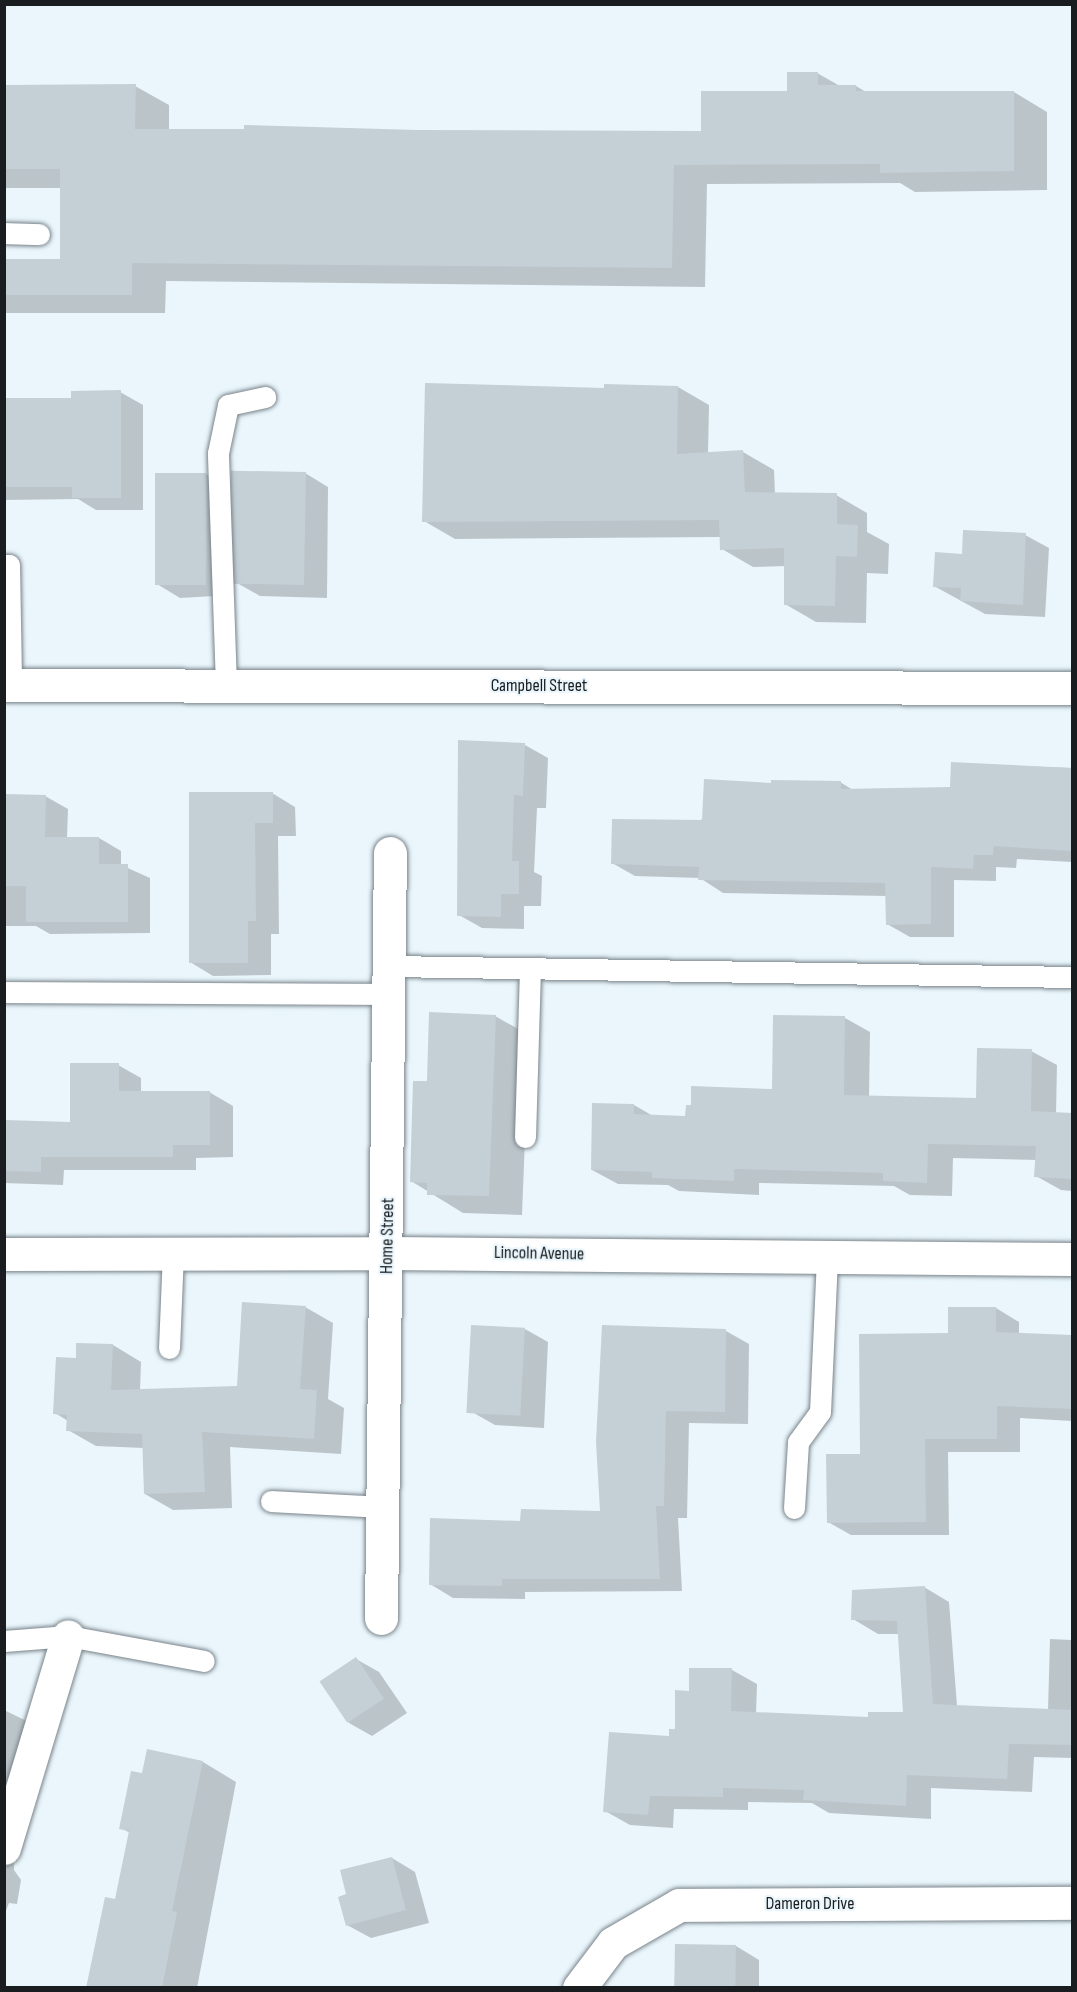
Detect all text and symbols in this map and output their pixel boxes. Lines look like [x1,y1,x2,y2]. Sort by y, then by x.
street label: Campbell Street [491,675,587,697]
street label: Home Street [377,1198,399,1274]
street label: Lincoln Avenue [494,1242,584,1266]
street label: Dameron Drive [766,1893,854,1915]

